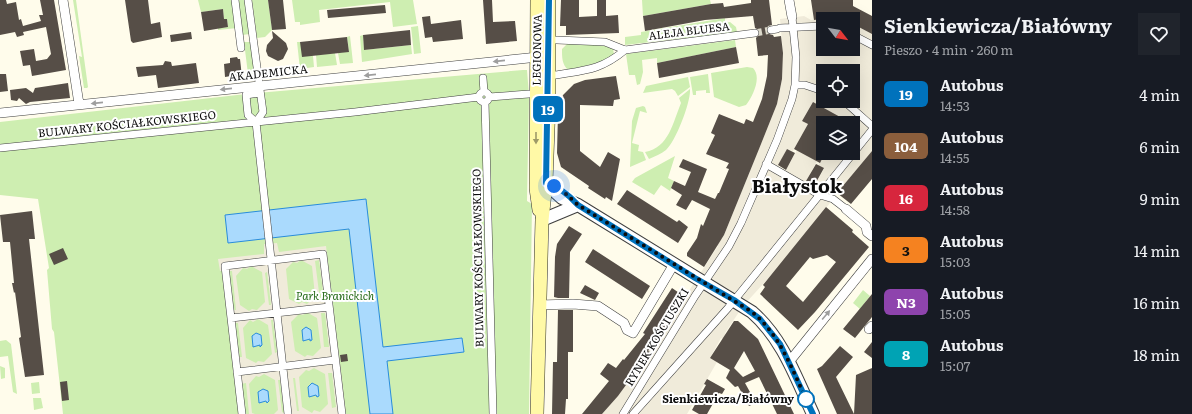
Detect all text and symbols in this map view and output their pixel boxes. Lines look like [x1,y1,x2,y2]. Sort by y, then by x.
text: Sienkiewicza/Białówny [884,11,1112,39]
north arrow [816,12,860,56]
map controls [816,12,860,160]
button: heart [1138,13,1180,55]
street label: LEGIONOWA [527,14,545,86]
street label: ALEJA BLUESA [647,17,730,43]
text: Pieszo · 4 min · 260 m [884,40,1013,59]
one-way arrow [493,58,505,65]
street label: AKADEMICKA [228,60,308,84]
button: locate [816,64,860,108]
one-way arrow [364,71,376,78]
text: Autobus [940,73,1003,96]
text: 4 min [1139,83,1180,106]
text: 19 [899,84,913,104]
one-way arrow [220,86,232,93]
line badge: 19 [530,96,566,122]
text: 14:53 [940,96,970,115]
one-way arrow [91,99,103,106]
text: 19 [541,99,555,119]
street label: BULWARY KOŚCIAŁKOWSKIEGO [37,106,217,140]
button: layers [816,116,860,160]
text: Autobus [940,125,1003,148]
one-way arrow [533,132,539,145]
text: 6 min [1139,135,1180,158]
text: 104 [895,136,917,156]
text: 14:55 [940,148,969,167]
street label: BULWARY KOŚCIAŁKOWSKIEGO [467,168,487,348]
district label: Białystok [751,171,843,199]
your location [544,176,564,196]
text: Autobus [940,177,1003,200]
text: 9 min [1140,187,1180,210]
text: 16 [899,188,913,208]
text: 14:58 [940,200,970,219]
text: Autobus [940,229,1003,252]
text: 14 min [1134,239,1180,262]
text: 3 [902,240,910,260]
text: 15:03 [940,252,971,271]
text: Autobus [940,281,1003,304]
street label: RYNEK KOŚCIUSZKI [620,284,692,389]
park label: Park Branickich [296,287,375,303]
text: 16 min [1133,291,1180,314]
text: N3 [896,292,916,312]
text: 15:05 [940,304,970,323]
one-way arrow [821,310,830,321]
text: Autobus [940,333,1003,356]
text: 18 min [1133,343,1180,366]
text: 8 [902,344,910,364]
text: 15:07 [940,356,970,375]
place label: Sienkiewicza/Białówny [662,390,794,406]
marker: Sienkiewicza/Białówny [797,390,815,408]

